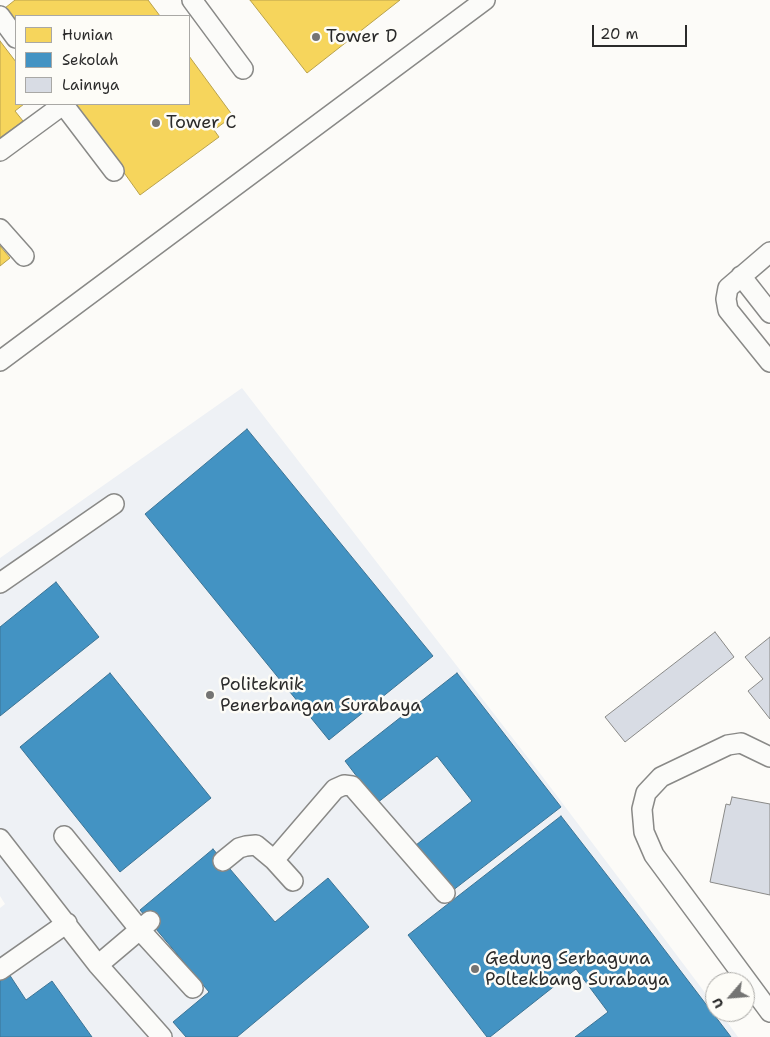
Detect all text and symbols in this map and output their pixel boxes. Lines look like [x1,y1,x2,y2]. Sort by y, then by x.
legend [15,15,190,105]
scale bar [595,15,690,47]
text: 20 m [600,24,639,44]
text: Hunian [62,25,113,45]
place label: Tower D [326,26,398,48]
marker: Tower D [310,31,322,43]
text: Sekolah [62,50,119,70]
text: Lainnya [62,75,119,95]
place label: Tower C [166,112,237,134]
marker: Tower C [150,117,162,129]
place label: Politeknik Penerbangan Surabaya [220,674,422,716]
marker: Politeknik Penerbangan Surabaya [204,689,216,701]
place label: Gedung Serbaguna Poltekbang Surabaya [485,948,669,991]
marker: Gedung Serbaguna Poltekbang Surabaya [469,963,481,975]
north arrow [705,972,755,1022]
text: U [707,995,728,1012]

